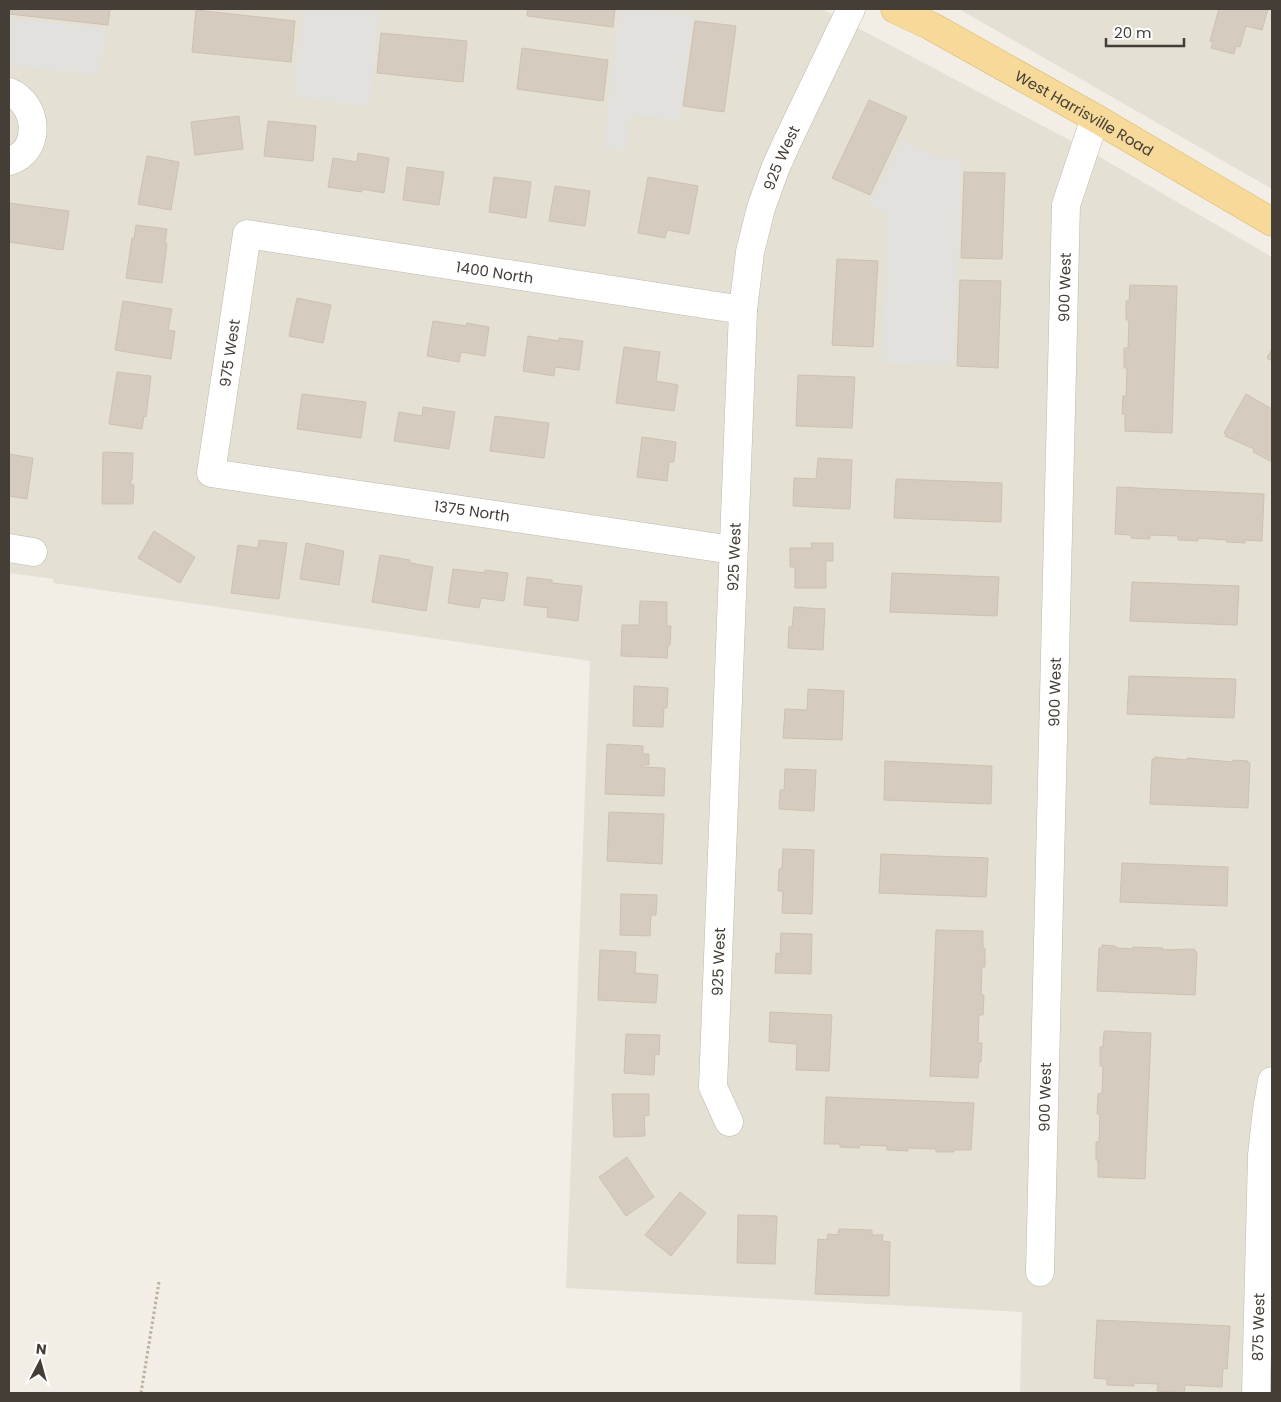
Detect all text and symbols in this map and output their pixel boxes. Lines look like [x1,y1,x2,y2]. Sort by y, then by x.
scale bar [1106,15,1184,47]
text: 20 m [1114,22,1152,43]
street label: West Harrisville Road [1011,65,1158,161]
street label: 925 West [758,122,804,193]
street label: 900 West [1053,252,1075,322]
street label: 1400 North [455,256,535,288]
street label: 975 West [214,318,245,388]
street label: 1375 North [433,495,511,527]
street label: 925 West [722,522,745,592]
street label: 900 West [1043,657,1065,727]
street label: 925 West [706,927,730,996]
street label: 900 West [1033,1062,1056,1132]
street label: 875 West [1246,1293,1269,1361]
north arrow [15,1337,65,1387]
text: N [35,1339,48,1360]

